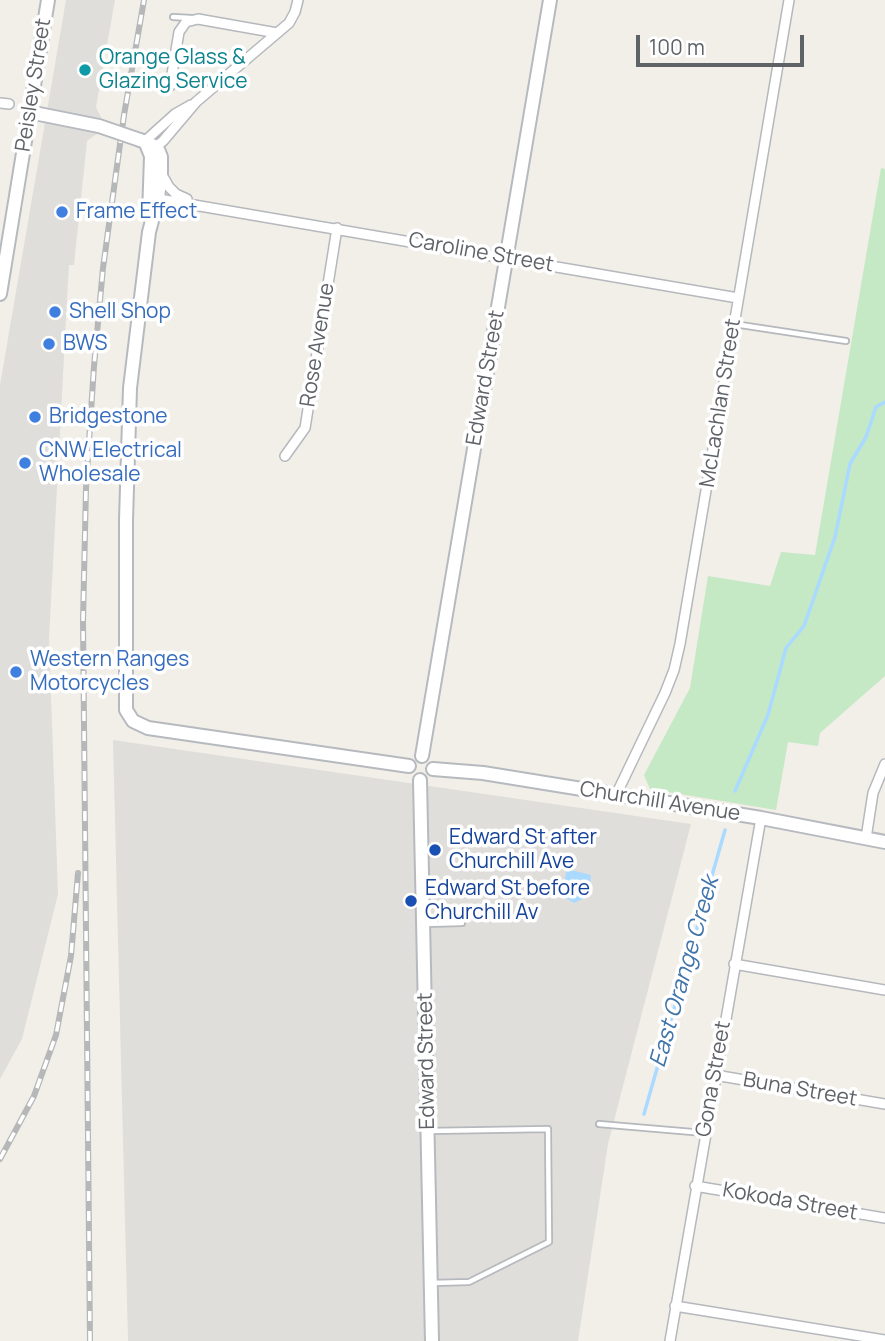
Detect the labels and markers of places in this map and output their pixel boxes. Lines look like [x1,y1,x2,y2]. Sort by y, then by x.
place label: Orange Glass & Glazing Service [99,45,247,95]
marker: Orange Glass & Glazing Service [77,62,93,78]
place label: Frame Effect [76,199,197,225]
marker: Frame Effect [54,204,70,220]
place label: Shell Shop [69,299,171,325]
marker: Shell Shop [47,304,63,320]
place label: BWS [63,331,107,357]
marker: BWS [41,336,57,352]
place label: Bridgestone [49,404,168,430]
marker: Bridgestone [27,409,43,425]
place label: CNW Electrical Wholesale [39,438,182,488]
marker: CNW Electrical Wholesale [17,455,33,471]
place label: Western Ranges Motorcycles [30,647,189,697]
marker: Western Ranges Motorcycles [8,664,24,680]
place label: Edward St after Churchill Ave [449,825,597,875]
marker: Edward St after Churchill Ave [427,842,443,858]
place label: Edward St before Churchill Av [425,876,590,926]
marker: Edward St before Churchill Av [403,893,419,909]

